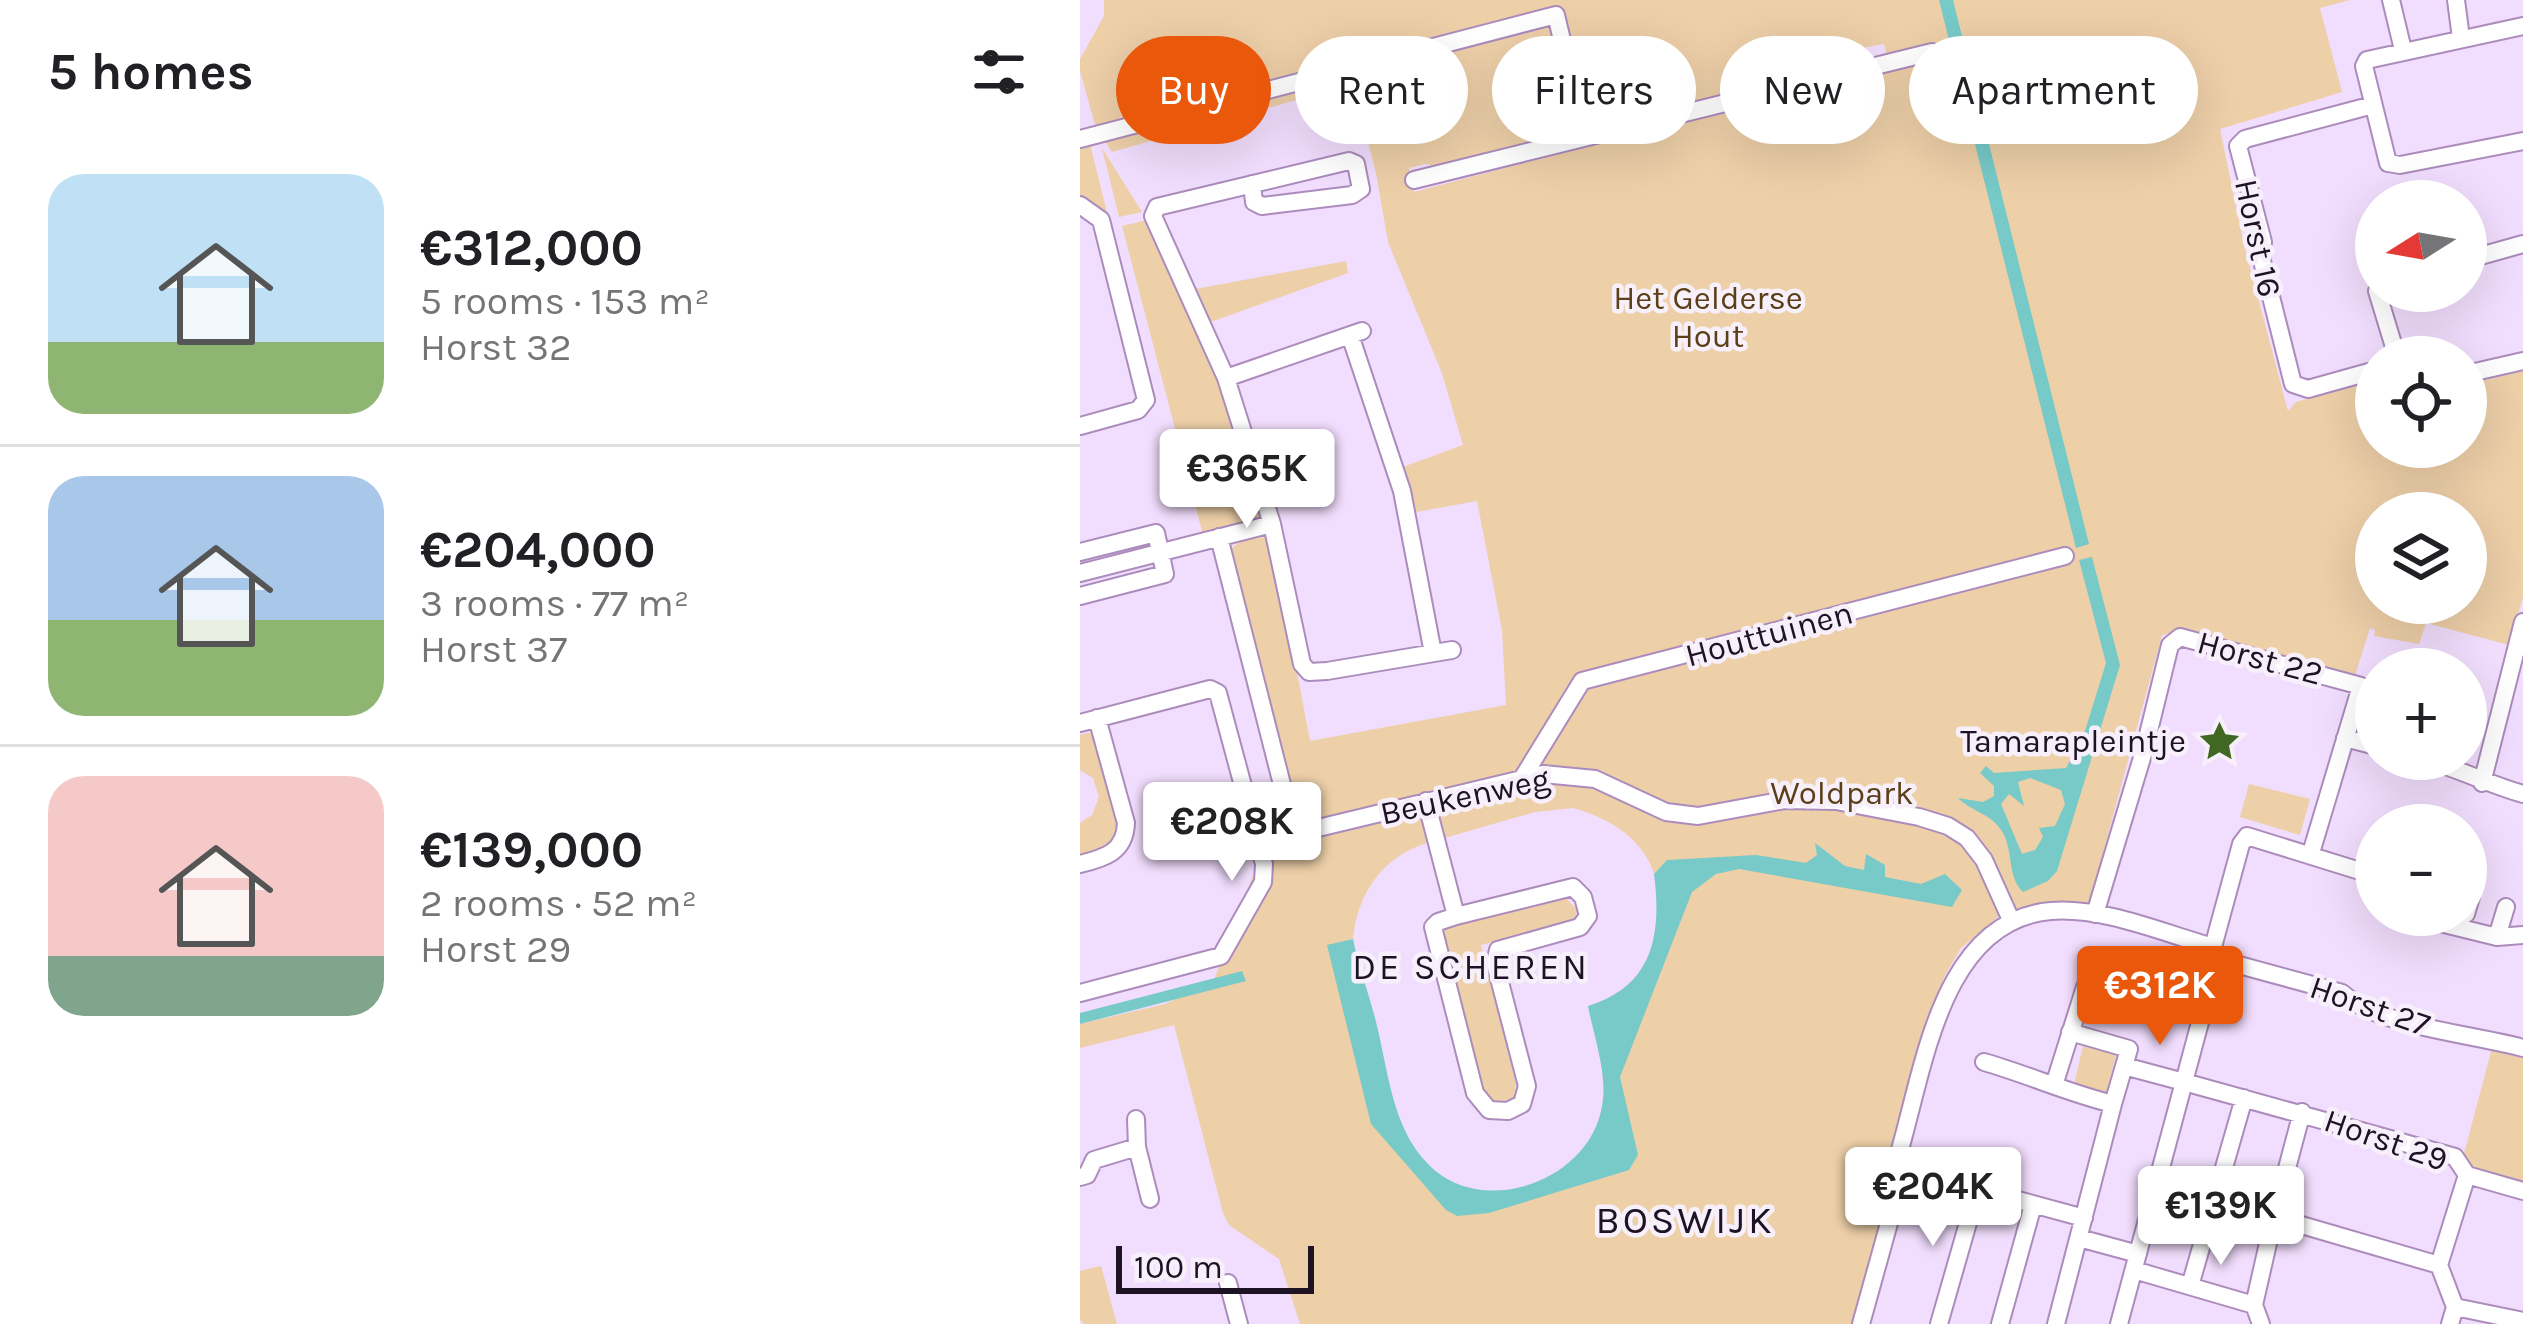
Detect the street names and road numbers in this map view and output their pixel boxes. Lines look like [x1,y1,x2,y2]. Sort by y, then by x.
street label: Horst 16 [2227,176,2289,300]
street label: Houttuinen [1681,593,1857,675]
street label: Horst 22 [2193,623,2327,693]
street label: Beukenweg [1377,759,1554,833]
street label: Horst 27 [2305,968,2435,1044]
street label: Horst 29 [2319,1101,2453,1179]

